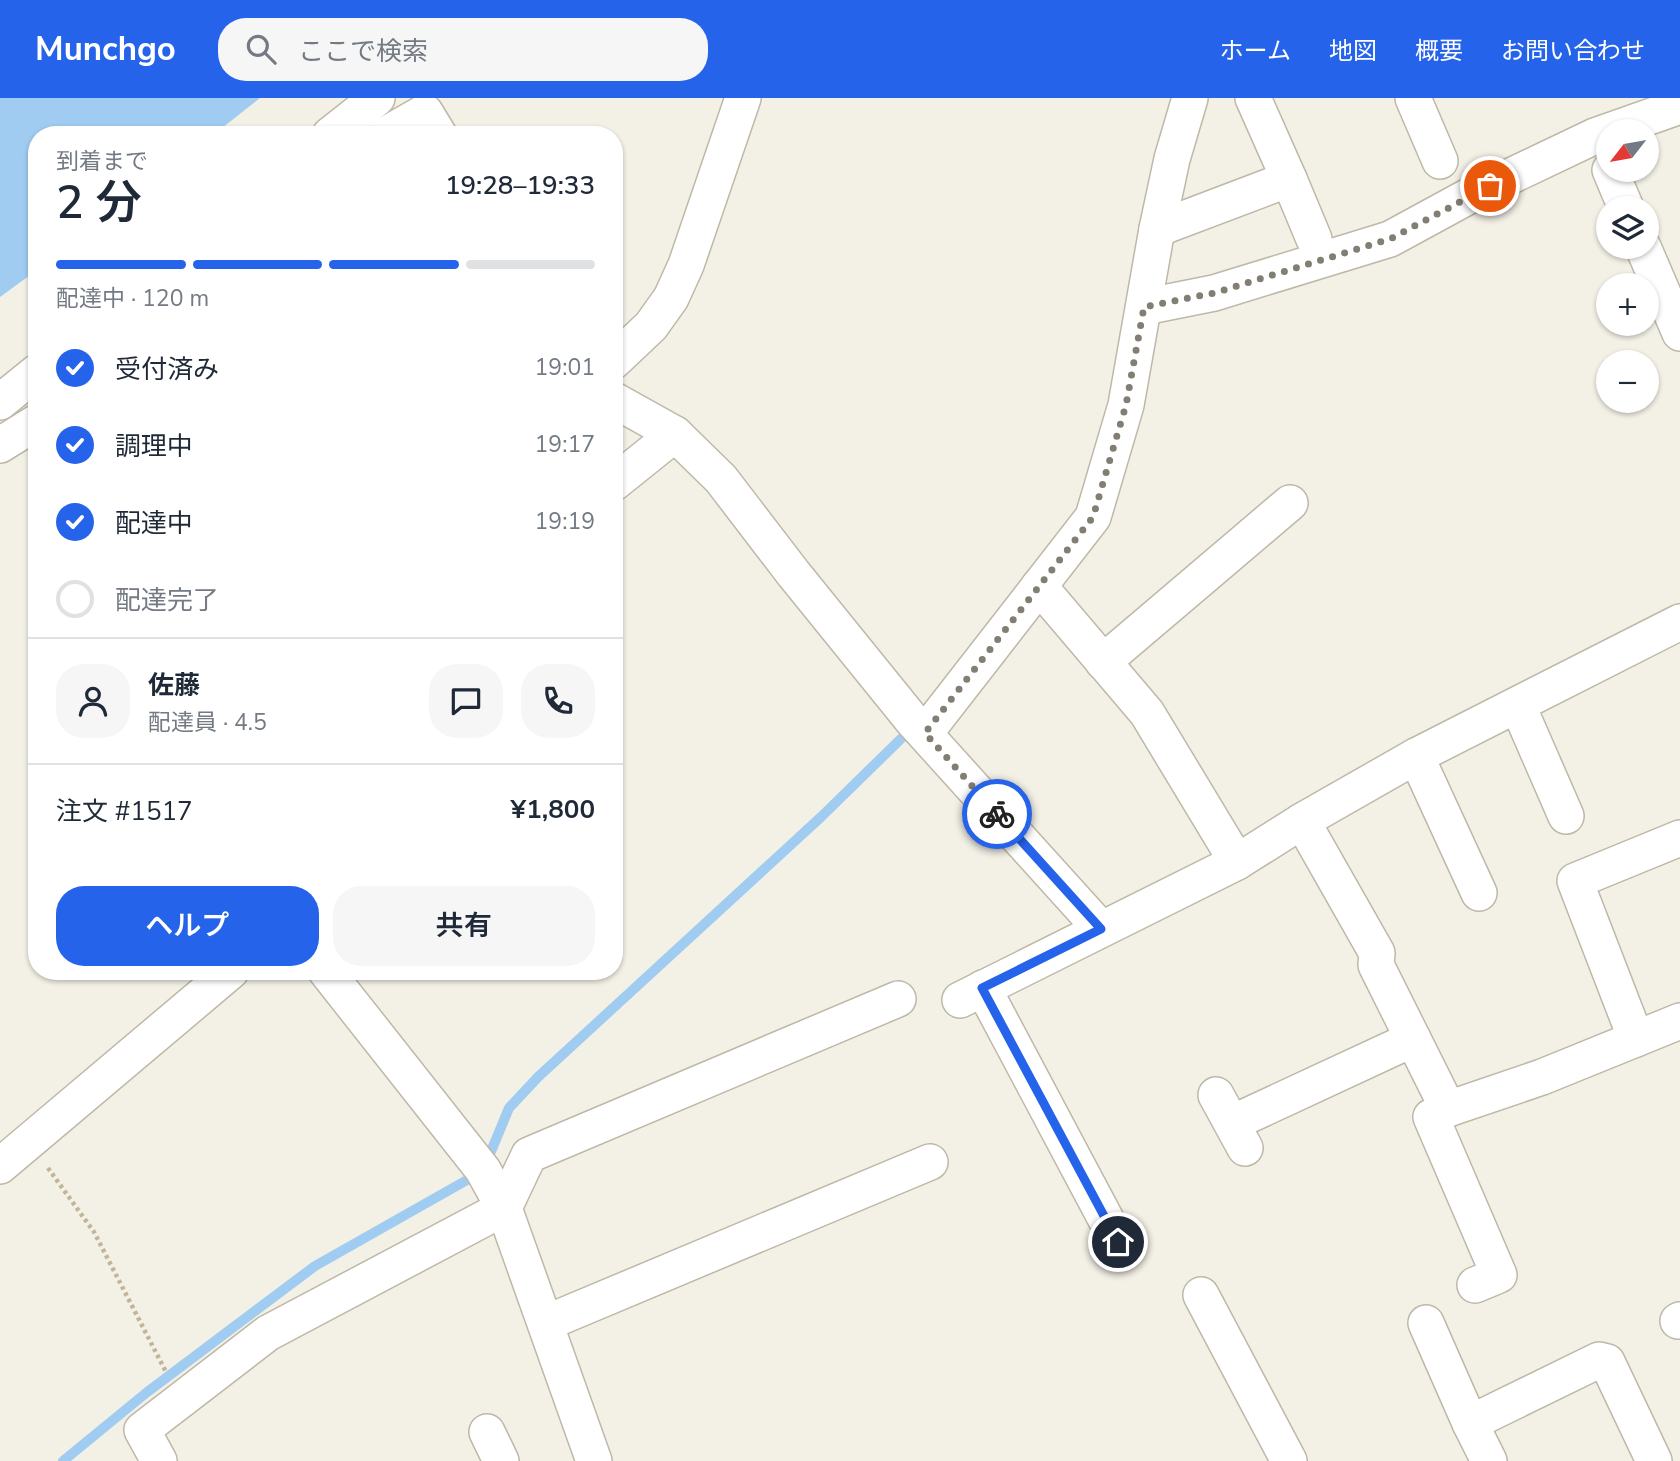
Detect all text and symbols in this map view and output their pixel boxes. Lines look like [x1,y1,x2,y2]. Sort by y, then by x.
search box [218,18,708,81]
text: Munchgo [35,27,176,72]
icon: search [242,30,280,68]
text: ここで検索 [298,34,428,69]
text: ホーム [1220,35,1291,67]
text: 地図 [1329,35,1377,67]
text: 概要 [1415,35,1463,67]
text: お問い合わせ [1501,35,1645,67]
north arrow [1596,119,1659,182]
map controls [1596,119,1659,413]
text: 到着まで [56,146,148,177]
pin [1460,156,1520,216]
icon: bag [1471,167,1509,205]
text: 19:28–19:33 [445,168,595,203]
text: 2 分 [56,171,142,234]
button: layers [1596,196,1659,259]
button: + [1596,273,1659,336]
text: 配達中 · 120 m [56,283,209,314]
icon: check [56,349,94,387]
button: − [1596,350,1659,413]
text: 受付済み [115,352,219,387]
text: 19:01 [535,352,595,383]
icon: check [56,426,94,464]
text: 調理中 [115,429,193,464]
text: 19:17 [535,429,595,460]
icon: check [56,503,94,541]
text: 配達中 [115,506,193,541]
text: 19:19 [535,506,595,537]
text: 配達完了 [115,583,219,618]
button: person [56,664,130,738]
button: chat [429,664,503,738]
button: phone [521,664,595,738]
text: 佐藤 [148,668,200,703]
text: 配達員 · 4.5 [148,707,267,738]
courier [962,779,1032,849]
text: ¥1,800 [511,792,595,827]
text: 注文 #1517 [56,794,193,829]
icon: bike [978,795,1016,833]
button: ヘルプ [56,886,319,966]
button: 共有 [333,886,595,966]
pin [1088,1212,1148,1272]
icon: home [1099,1223,1137,1261]

